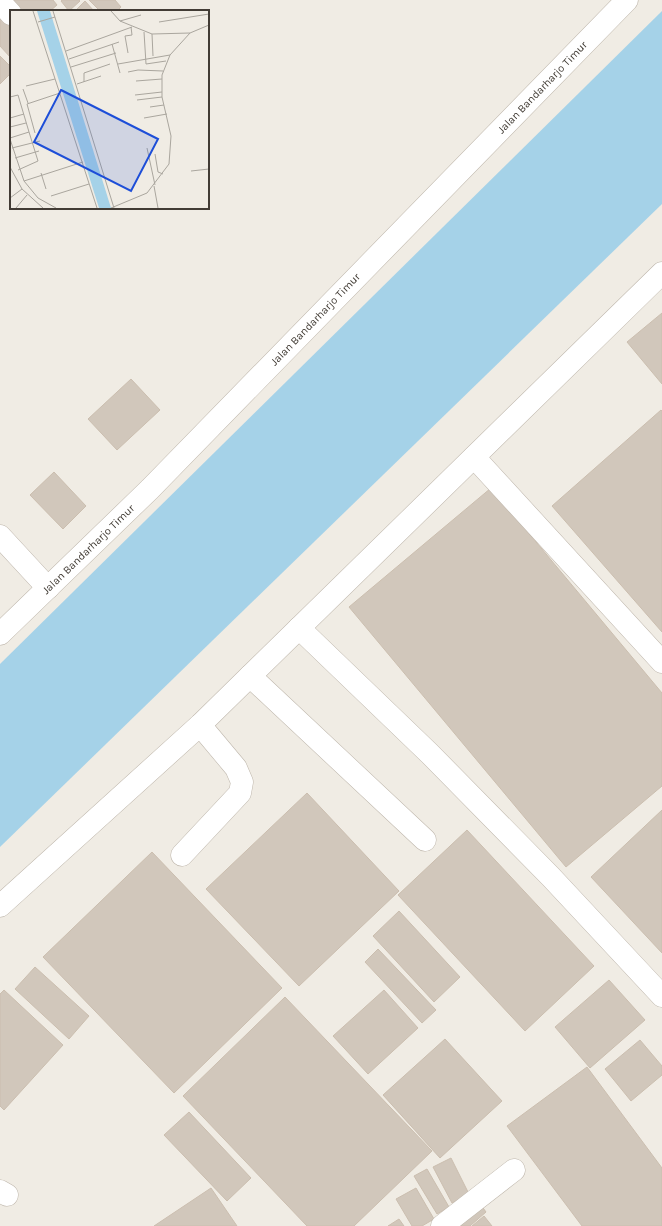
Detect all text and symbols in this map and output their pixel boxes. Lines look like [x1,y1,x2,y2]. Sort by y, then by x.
inset map [10,10,209,209]
street label: Jalan Bandarharjo Timur [495,38,590,136]
street label: Jalan Bandarharjo Timur [268,270,363,368]
street label: Jalan Bandarharjo Timur [39,502,137,597]

